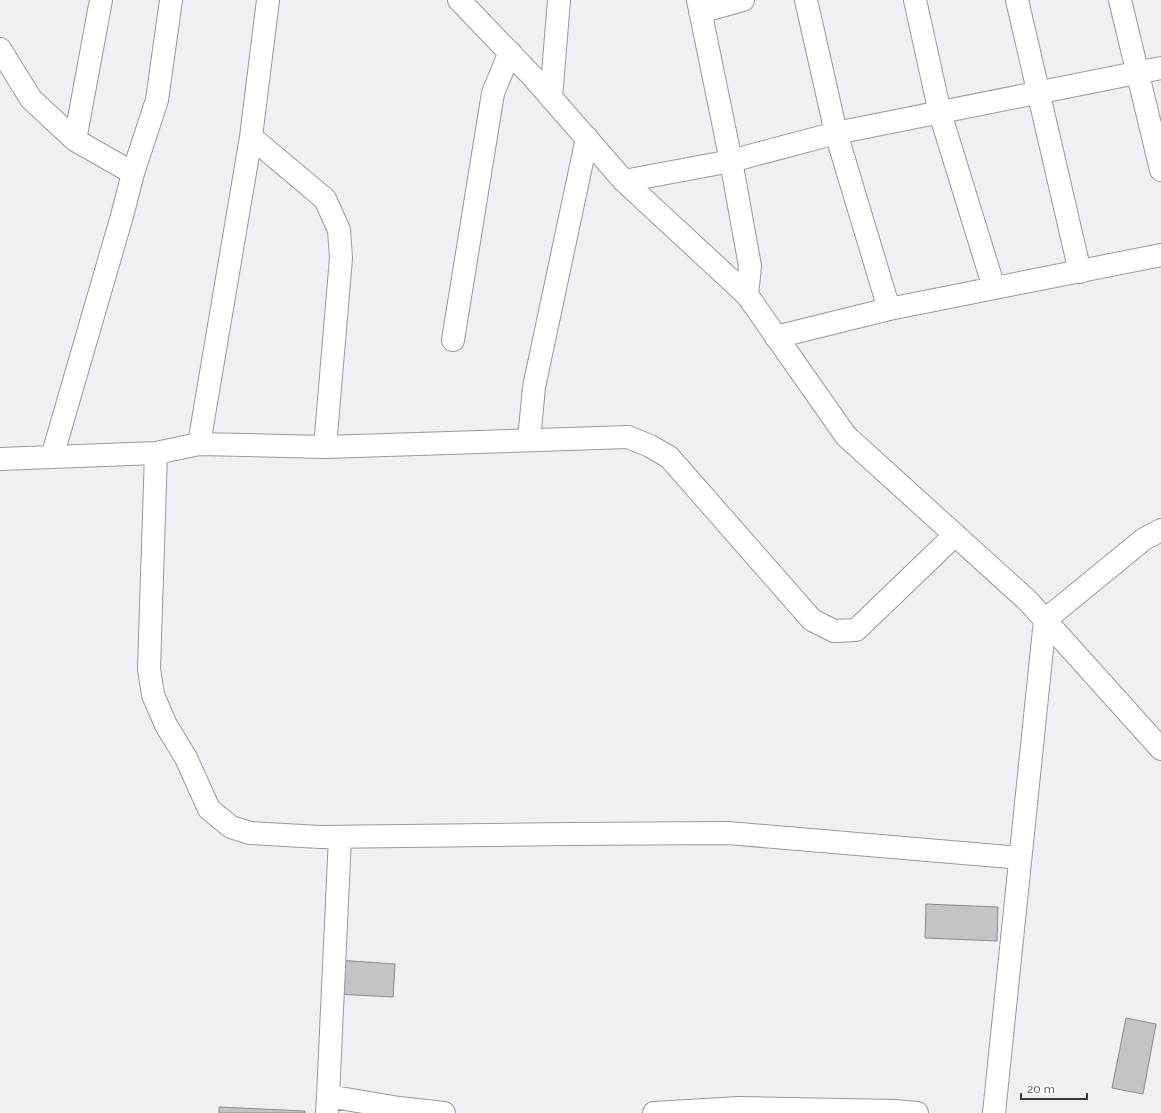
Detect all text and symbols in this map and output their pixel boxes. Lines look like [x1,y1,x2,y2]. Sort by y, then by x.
scale bar [1021,1075,1087,1101]
text: 20 m [1027,1082,1055,1096]

